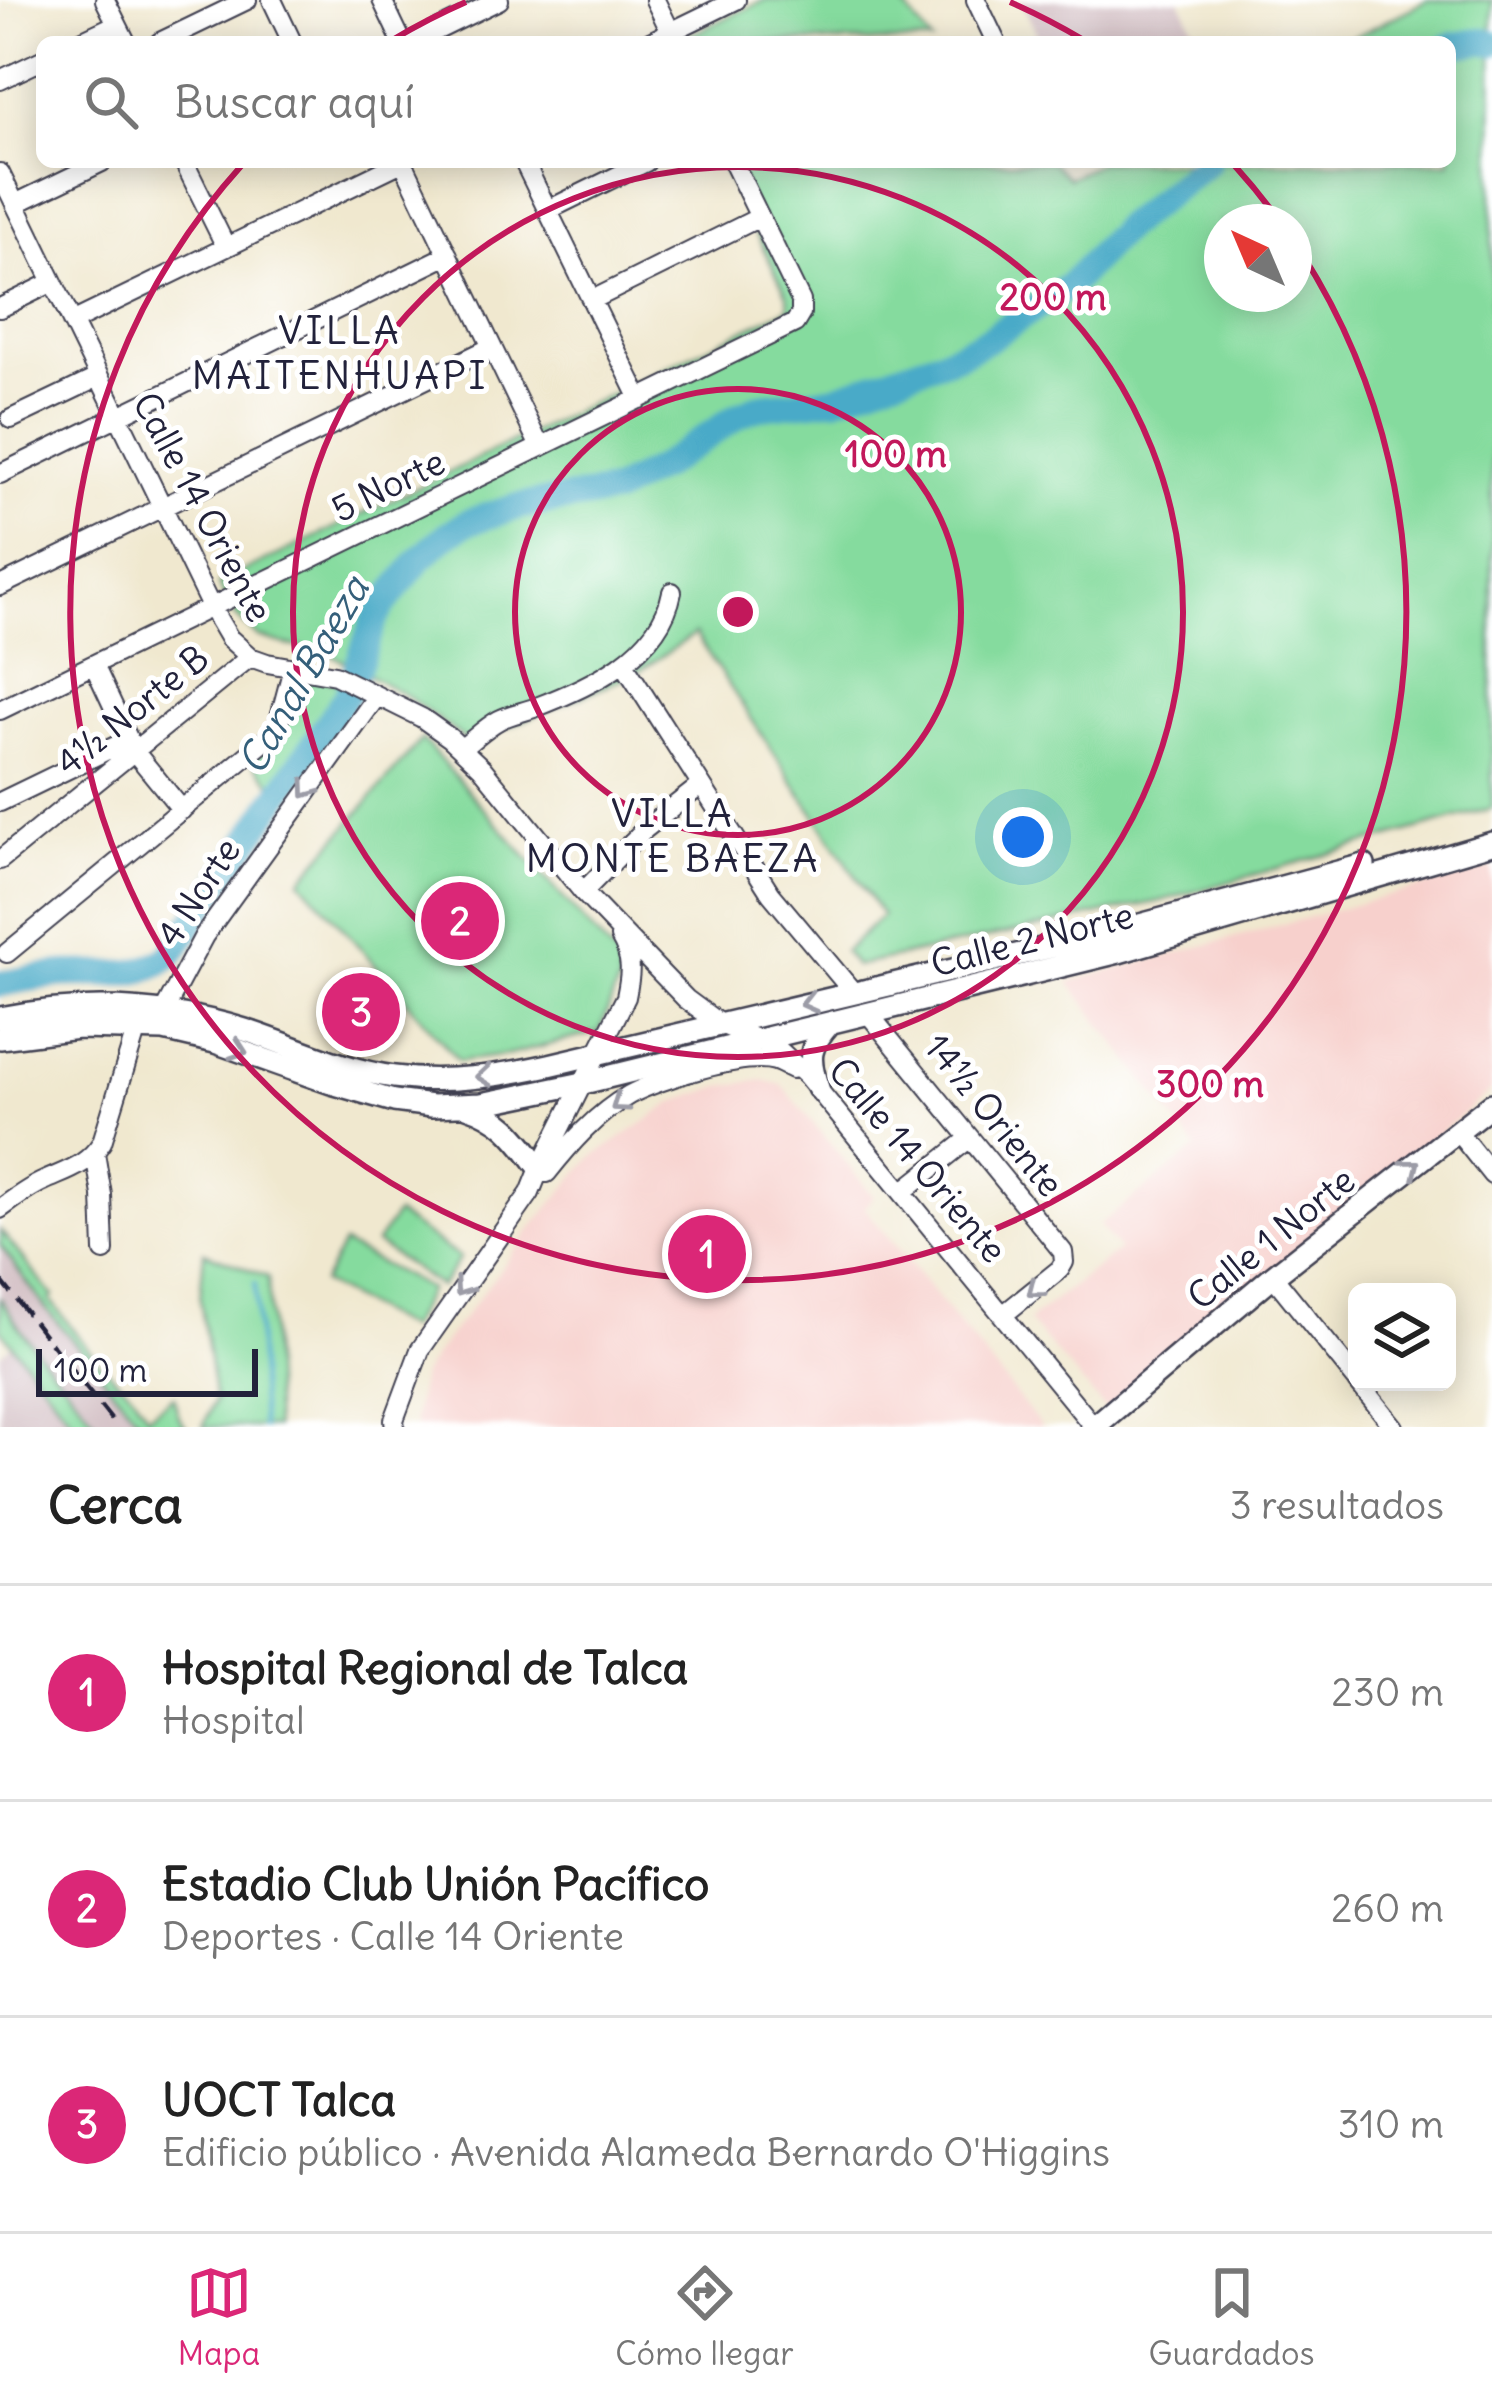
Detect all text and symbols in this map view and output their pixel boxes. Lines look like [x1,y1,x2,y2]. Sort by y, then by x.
search box [36,36,1456,168]
icon: search [78,69,144,135]
text: Buscar aquí [174,74,414,130]
north arrow [1204,204,1312,312]
text: 200 m [999,275,1107,320]
district label: VILLA MAITENHUAPI [192,306,488,400]
street label: Calle 14 Oriente [123,385,282,630]
text: 100 m [845,432,947,477]
street label: 5 Norte [324,439,452,532]
water label: Canal Baeza [227,566,380,783]
centre of rings [717,591,759,633]
street label: 4½ Norte B [47,635,218,785]
one-way arrow [300,777,322,799]
district label: VILLA MONTE BAEZA [525,789,821,883]
your location [993,807,1053,867]
street label: 4 Norte [147,830,250,955]
pin: 2 [421,876,499,966]
street label: Calle 2 Norte [926,893,1138,986]
pin: 3 [322,967,400,1057]
one-way arrow [799,989,819,1014]
street label: 14½ Oriente [914,1025,1073,1206]
one-way arrow [228,1036,249,1060]
street label: Calle 14 Oriente [819,1049,1016,1272]
text: 300 m [1156,1062,1264,1107]
one-way arrow [474,1063,493,1089]
one-way arrow [610,1090,632,1112]
street label: Calle 1 Norte [1179,1157,1364,1319]
one-way arrow [1399,1160,1421,1181]
pin: 1 [668,1209,746,1299]
one-way arrow [454,1275,476,1297]
one-way arrow [1027,1276,1049,1297]
map controls [1348,1283,1456,1391]
button: layers [1348,1283,1456,1391]
scale bar [36,1343,258,1396]
text: 100 m [54,1349,147,1391]
text: Cerca [48,1473,183,1537]
text: 3 resultados [1230,1481,1444,1530]
text: Hospital Regional de Talca [162,1640,688,1696]
text: 1 [79,1668,95,1717]
text: 230 m [1331,1668,1444,1717]
text: Hospital [162,1696,305,1745]
text: Estadio Club Unión Pacífico [162,1856,709,1912]
text: 2 [76,1884,98,1933]
text: 260 m [1331,1884,1444,1933]
text: Deportes · Calle 14 Oriente [162,1912,624,1961]
text: UOCT Talca [162,2072,396,2128]
text: 3 [76,2100,98,2149]
text: 310 m [1338,2100,1444,2149]
text: Edificio público · Avenida Alameda Bernardo O'Higgins [162,2128,1110,2177]
tab: Mapa [177,2260,260,2374]
tab: Cómo llegar [615,2260,794,2374]
tab: Guardados [1149,2260,1315,2374]

